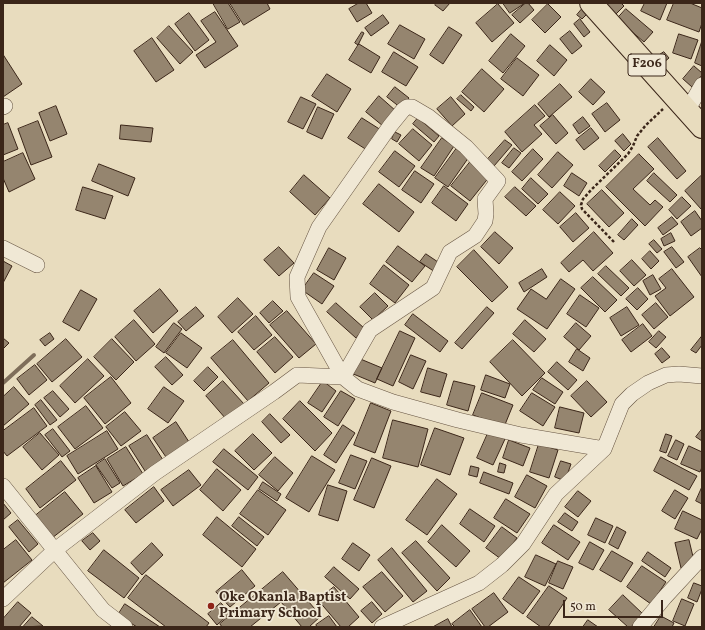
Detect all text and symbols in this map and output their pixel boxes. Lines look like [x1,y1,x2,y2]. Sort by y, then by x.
road number: F206 [628,54,666,76]
place label: Oke Okanla Baptist Primary School [219,590,346,622]
scale bar [565,592,665,618]
text: 50 m [570,599,596,615]
marker: Oke Okanla Baptist Primary School [206,601,216,611]

